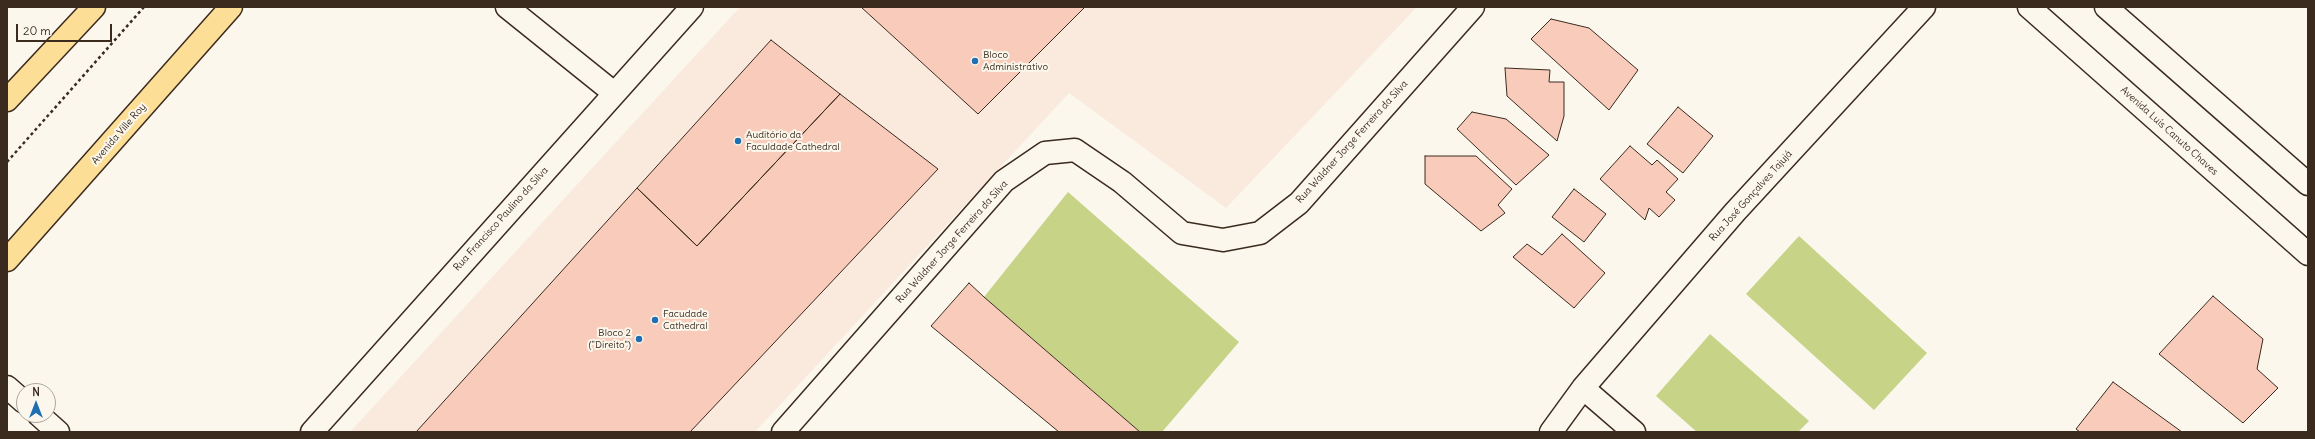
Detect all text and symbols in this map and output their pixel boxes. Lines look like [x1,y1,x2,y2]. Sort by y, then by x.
scale bar [18,16,114,42]
text: 20 m [23,23,51,38]
place label: Bloco Administrativo [983,49,1048,72]
marker: Bloco Administrativo [970,56,980,66]
street label: Rua Waldner Jorge Ferreira da Silva [1294,78,1410,206]
street label: Avenida Luís Canuto Chaves [2118,84,2220,178]
street label: Avenida Ville Roy [89,101,149,167]
place label: Auditório da Faculdade Cathedral [746,129,840,152]
marker: Auditório da Faculdade Cathedral [733,136,743,146]
street label: Rua José Gonçalves Tajujá [1707,148,1795,244]
street label: Rua Francisco Paulino da Silva [451,165,551,273]
street label: Rua Waldner Jorge Ferreira da Silva [894,178,1010,306]
place label: Facudade Cathedral [663,308,708,332]
marker: Facudade Cathedral [650,315,660,325]
place label: Bloco 2 ("Direito") [589,327,631,350]
marker: Bloco 2 ("Direito") [634,334,644,344]
north arrow [16,383,56,423]
text: N [32,385,40,399]

